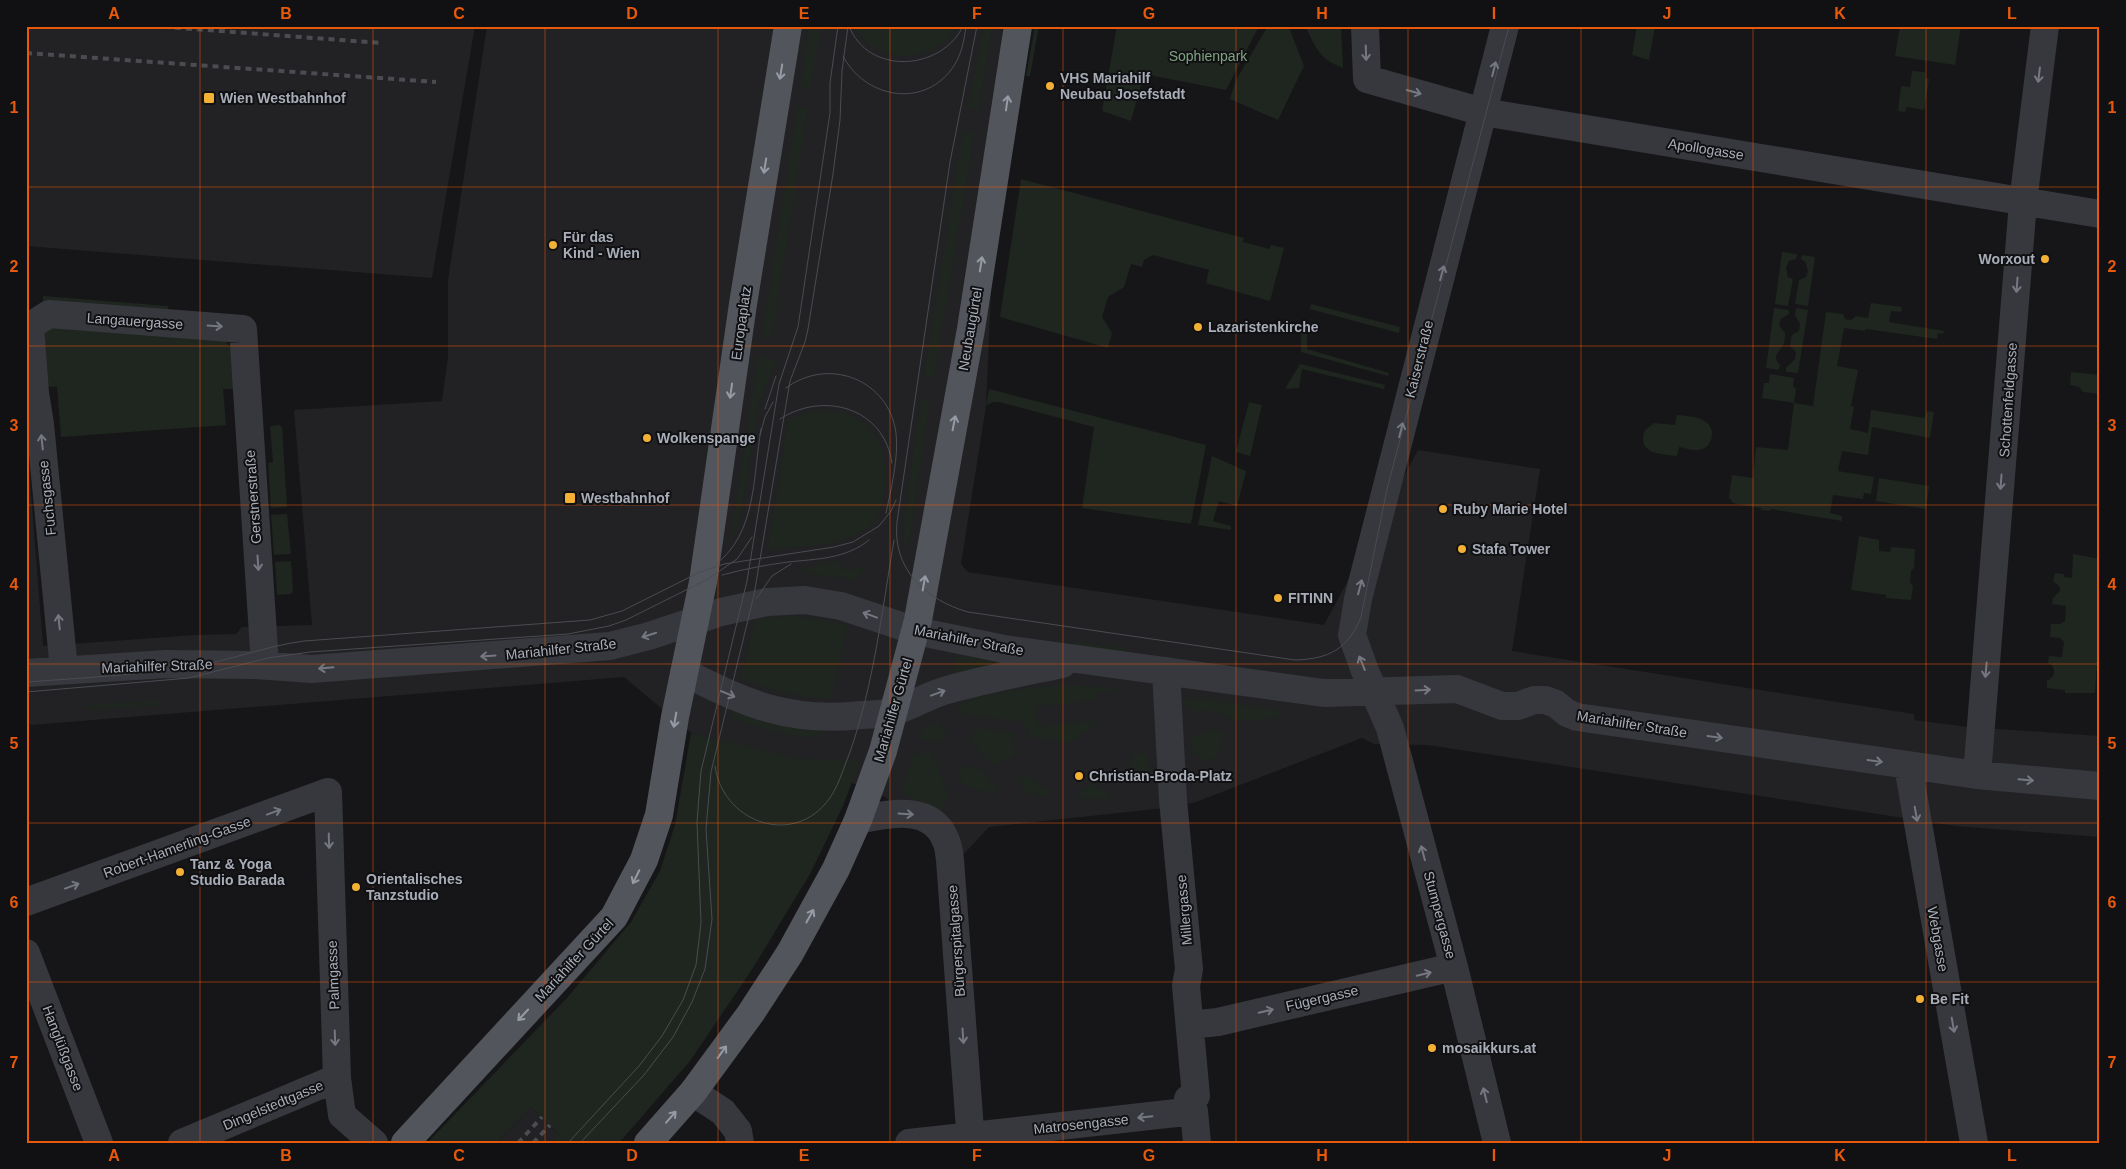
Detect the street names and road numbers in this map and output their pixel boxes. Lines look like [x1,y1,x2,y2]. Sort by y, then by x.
street label: Apollogasse [1667,135,1745,163]
street label: Europaplatz [728,285,754,361]
street label: Neubaugürtel [955,286,985,372]
street label: Langauergasse [86,310,184,332]
street label: Kaiserstraße [1402,318,1436,399]
street label: Schottenfeldgasse [1996,342,2020,458]
street label: Gerstnerstraße [242,449,264,545]
street label: Fuchsgasse [35,459,59,536]
street label: Mariahilfer Straße [913,622,1025,659]
street label: Mariahilfer Straße [505,635,617,663]
street label: Mariahilfer Straße [101,656,213,676]
street label: Mariahilfer Gürtel [871,656,915,764]
street label: Mariahilfer Straße [1576,707,1688,741]
street label: Robert-Hamerling-Gasse [101,813,253,881]
street label: Stumpergasse [1421,869,1459,961]
street label: Millergasse [1173,874,1195,946]
street label: Bürgerspitalgasse [944,884,968,997]
street label: Webgasse [1924,905,1952,973]
street label: Mariahilfer Gürtel [532,915,616,1005]
street label: Palmgasse [324,940,342,1010]
street label: Fügergasse [1284,982,1360,1014]
street label: Hanglüßgasse [39,1003,87,1093]
street label: Dingelstedtgasse [220,1077,326,1133]
street label: Matrosengasse [1033,1111,1130,1137]

